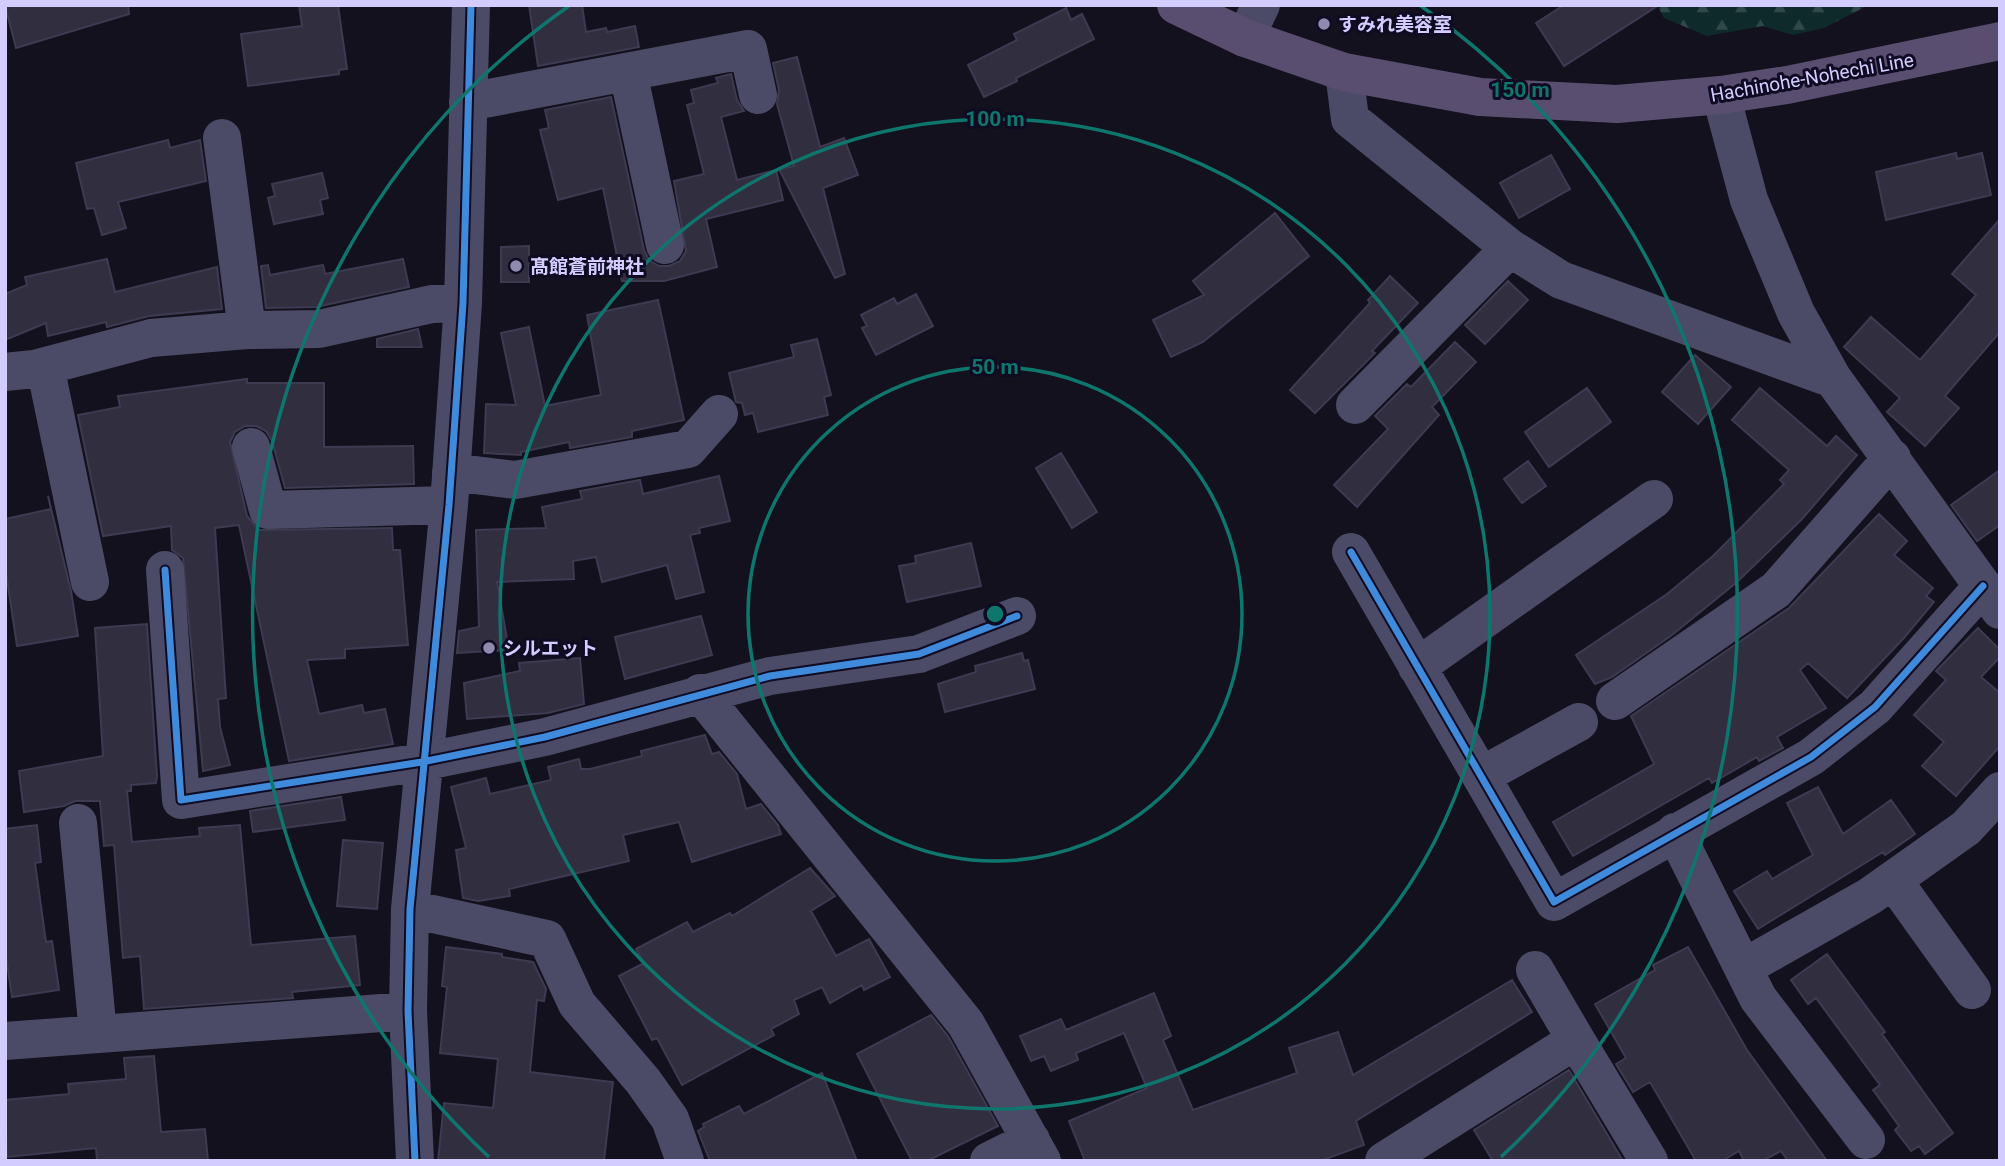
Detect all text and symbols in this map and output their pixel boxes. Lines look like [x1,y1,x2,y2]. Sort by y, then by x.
place label: すみれ美容室 [1338,13,1452,36]
marker: すみれ美容室 [1316,16,1332,32]
street label: Hachinohe-Nohechi Line [1709,48,1916,107]
text: 150 m [1490,78,1550,102]
text: 100 m [965,107,1025,131]
place label: 髙館蒼前神社 [530,255,644,278]
marker: 髙館蒼前神社 [508,258,524,274]
text: 50 m [971,355,1019,379]
centre of rings [983,602,1007,626]
place label: シルエット [503,637,598,660]
marker: シルエット [481,640,497,656]

